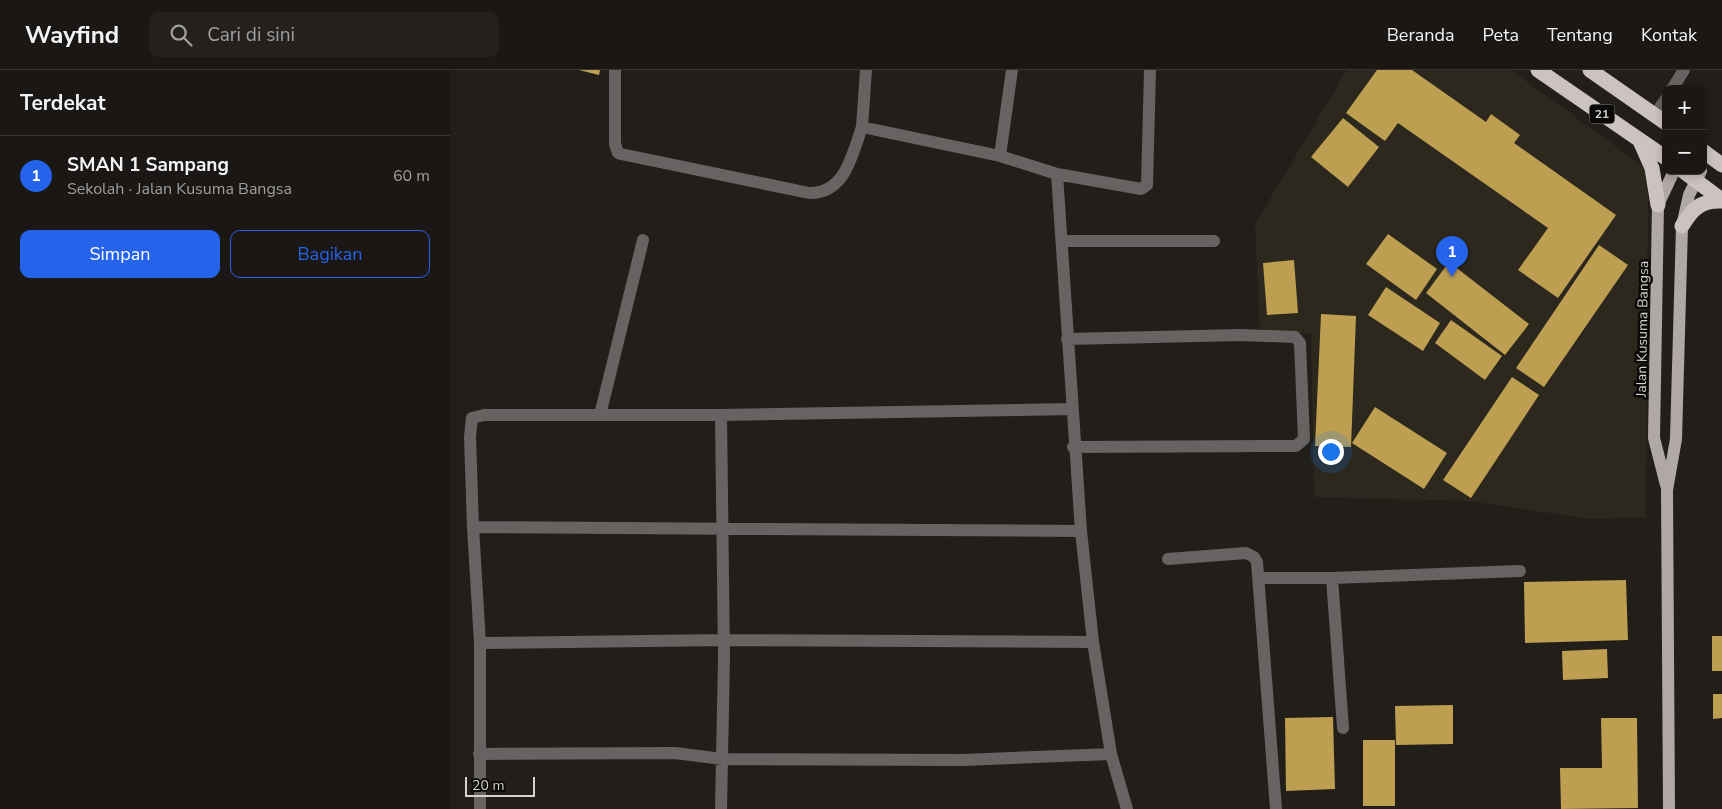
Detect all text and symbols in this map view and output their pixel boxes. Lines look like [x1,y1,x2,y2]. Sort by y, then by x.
search box [149,12,499,57]
text: Wayfind [25,19,119,51]
icon: search [167,21,195,49]
text: Cari di sini [207,22,295,48]
text: Beranda [1387,23,1455,47]
text: Peta [1483,23,1519,47]
text: Tentang [1547,23,1613,47]
text: Kontak [1641,23,1697,47]
map controls [1662,85,1707,175]
button: + [1662,85,1707,130]
text: Terdekat [20,89,106,117]
road number: 21 [1590,104,1614,124]
button: − [1662,130,1707,175]
text: SMAN 1 Sampang [67,152,229,178]
text: 1 [31,165,41,187]
text: 60 m [393,165,430,187]
text: Sekolah · Jalan Kusuma Bangsa [67,178,292,200]
button: Simpan [20,230,220,278]
button: Bagikan [230,230,430,278]
pin: 1 [1436,236,1468,277]
street label: Jalan Kusuma Bangsa [1632,261,1653,398]
your location [1318,439,1344,465]
scale bar [465,774,535,797]
text: 20 m [472,776,504,795]

